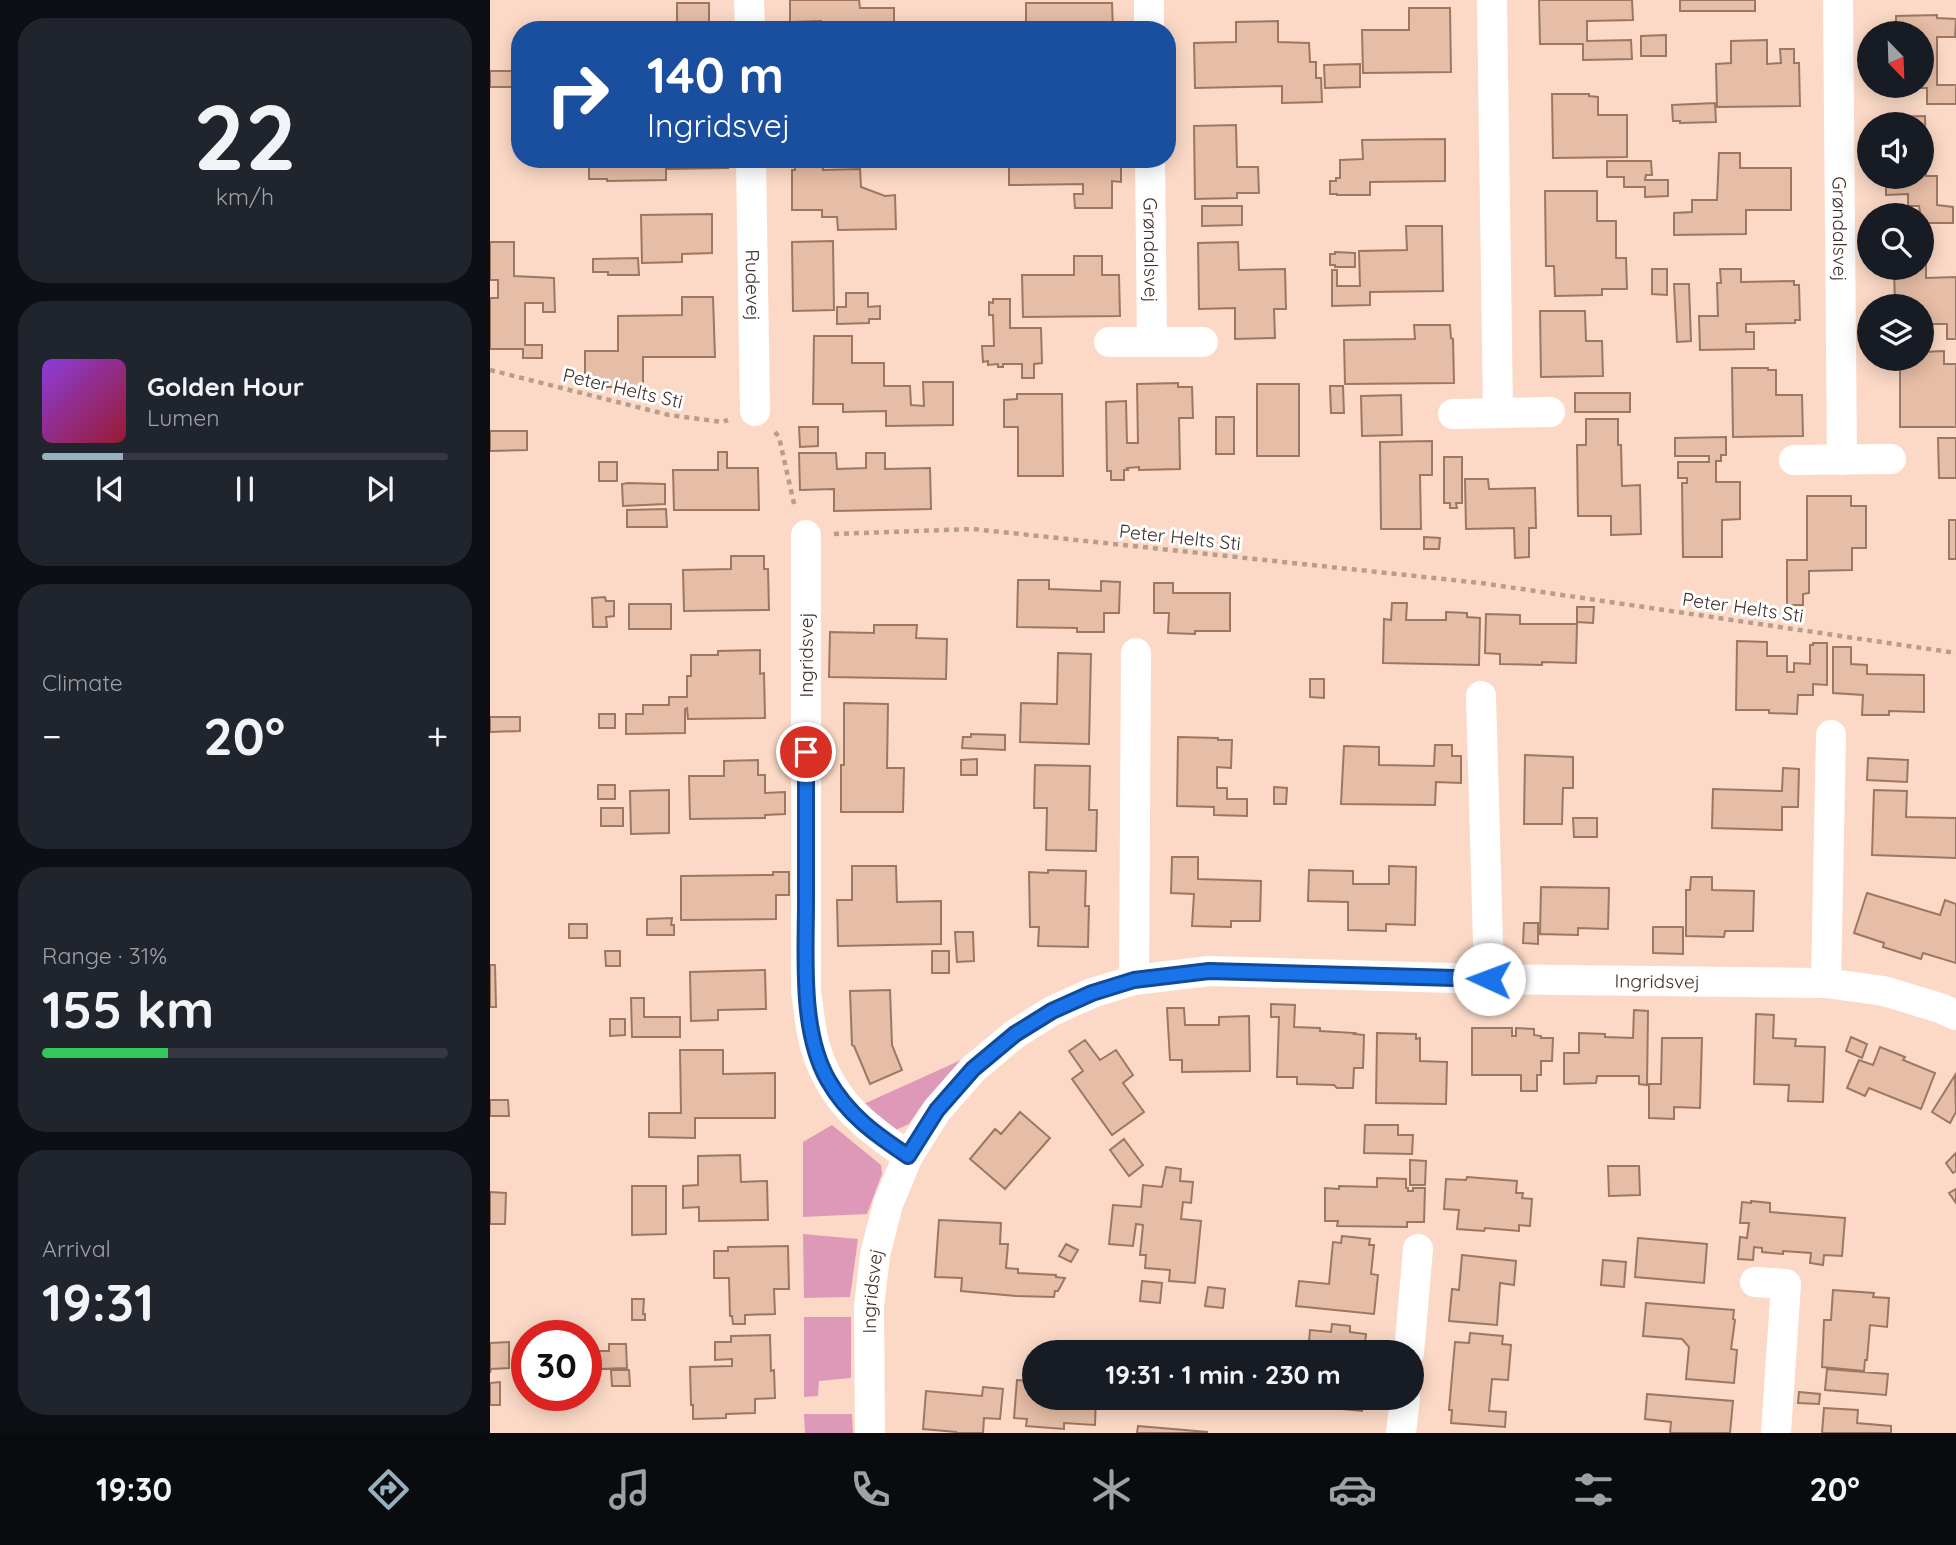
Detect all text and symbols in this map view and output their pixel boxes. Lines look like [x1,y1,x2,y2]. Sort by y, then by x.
north arrow [1857,21,1934,98]
map controls [1857,21,1934,371]
text: 140 m [647,44,784,105]
icon: right [532,49,623,140]
text: 22 [193,79,297,193]
text: Ingridsvej [647,105,791,145]
button: sound [1857,112,1934,189]
street label: Grøndalsvej [1828,176,1852,282]
text: km/h [216,182,274,211]
street label: Grøndalsvej [1138,197,1164,303]
button: search [1857,203,1934,280]
street label: Rudevej [740,249,766,321]
button: layers [1857,294,1934,371]
street label: Peter Helts Sti [561,363,685,413]
text: Golden Hour [147,370,304,403]
text: Lumen [147,403,220,432]
icon: previous [91,470,129,508]
icon: pause [226,470,264,508]
icon: next [361,470,399,508]
street label: Peter Helts Sti [1118,519,1242,555]
street label: Peter Helts Sti [1681,587,1805,627]
street label: Ingridsvej [794,612,818,698]
text: Climate [42,668,123,697]
text: 20° [203,703,285,768]
text: − [42,712,62,760]
text: + [427,712,448,760]
pin [776,722,836,782]
icon: arrive [787,733,825,771]
text: Range · 31% [42,941,167,970]
position arrow [1452,942,1526,1016]
street label: Ingridsvej [1615,968,1700,994]
text: 155 km [42,976,214,1041]
text: Arrival [42,1234,111,1263]
street label: Ingridsvej [857,1246,888,1334]
text: 19:31 [42,1269,154,1334]
speed limit sign: 30 [511,1320,602,1411]
text: 19:31 · 1 min · 230 m [1105,1358,1341,1391]
icon: directions [364,1465,413,1514]
icon: music [605,1465,654,1514]
icon: phone [846,1465,895,1514]
icon: climate [1087,1465,1136,1514]
icon: car [1328,1465,1377,1514]
icon: filters [1569,1465,1618,1514]
text: 19:30 [96,1469,172,1509]
text: 20° [1810,1469,1860,1509]

